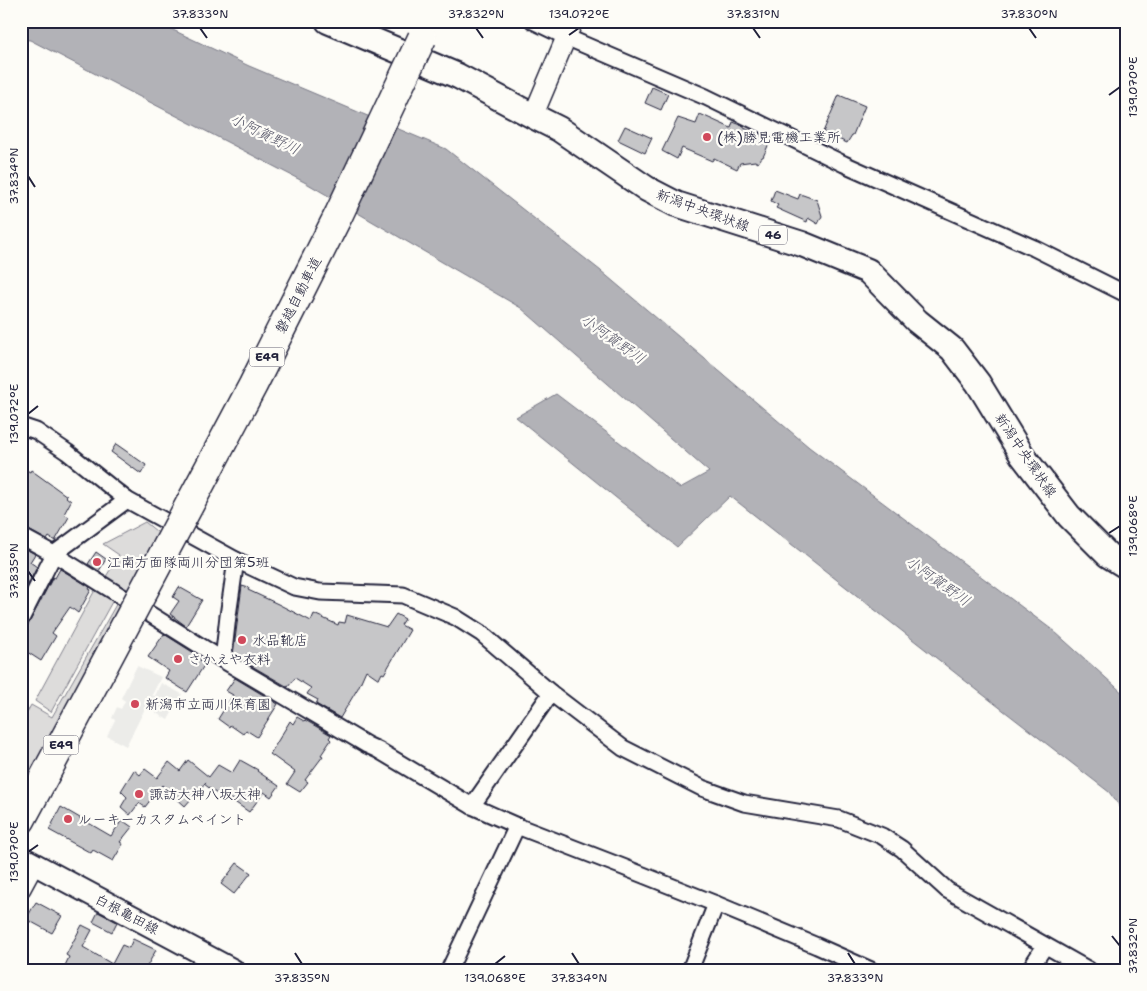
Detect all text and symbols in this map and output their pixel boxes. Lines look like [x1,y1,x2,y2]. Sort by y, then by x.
text: 37.833°N [172,6,228,22]
text: 37.832°N [448,6,504,22]
text: 139.072°E [549,6,609,22]
text: 37.831°N [726,6,780,22]
text: 37.830°N [1000,6,1058,22]
text: 139.070°E [1125,56,1141,118]
water label: 小阿賀野川 [227,109,303,159]
place label: (株)勝見電機工業所 [717,128,841,146]
marker: (株)勝見電機工業所 [701,131,713,143]
text: 37.834°N [6,148,22,204]
street label: 新潟中央環状線 [654,185,752,235]
road number: 46 [759,226,787,244]
street label: 磐越自動車道 [271,253,325,337]
water label: 小阿賀野川 [577,309,649,369]
road number: E49 [250,348,284,367]
text: 139.072°E [6,384,22,444]
street label: 新潟中央環状線 [991,409,1061,501]
text: 139.068°E [1125,495,1141,557]
text: 37.835°N [6,543,22,599]
water label: 小阿賀野川 [902,551,974,611]
place label: 江南方面隊両川分団第5班 [107,553,270,571]
marker: 江南方面隊両川分団第5班 [91,556,103,568]
place label: 水品靴店 [252,631,308,649]
marker: 水品靴店 [236,634,248,646]
place label: さかえや衣料 [188,650,271,668]
marker: さかえや衣料 [172,653,184,665]
place label: 新潟市立両川保育園 [145,695,271,713]
marker: 新潟市立両川保育園 [129,698,141,710]
road number: E49 [44,736,78,754]
place label: 諏訪大神八坂大神 [149,785,261,803]
marker: 諏訪大神八坂大神 [133,788,145,800]
place label: ルーキーカスタムペイント [78,810,247,828]
marker: ルーキーカスタムペイント [62,813,74,825]
text: 139.070°E [6,821,22,883]
street label: 白根亀田線 [92,890,162,938]
text: 37.832°N [1125,918,1141,974]
text: 37.835°N [274,970,330,986]
text: 139.068°E [464,970,526,986]
text: 37.834°N [551,970,607,986]
text: 37.833°N [827,970,883,986]

